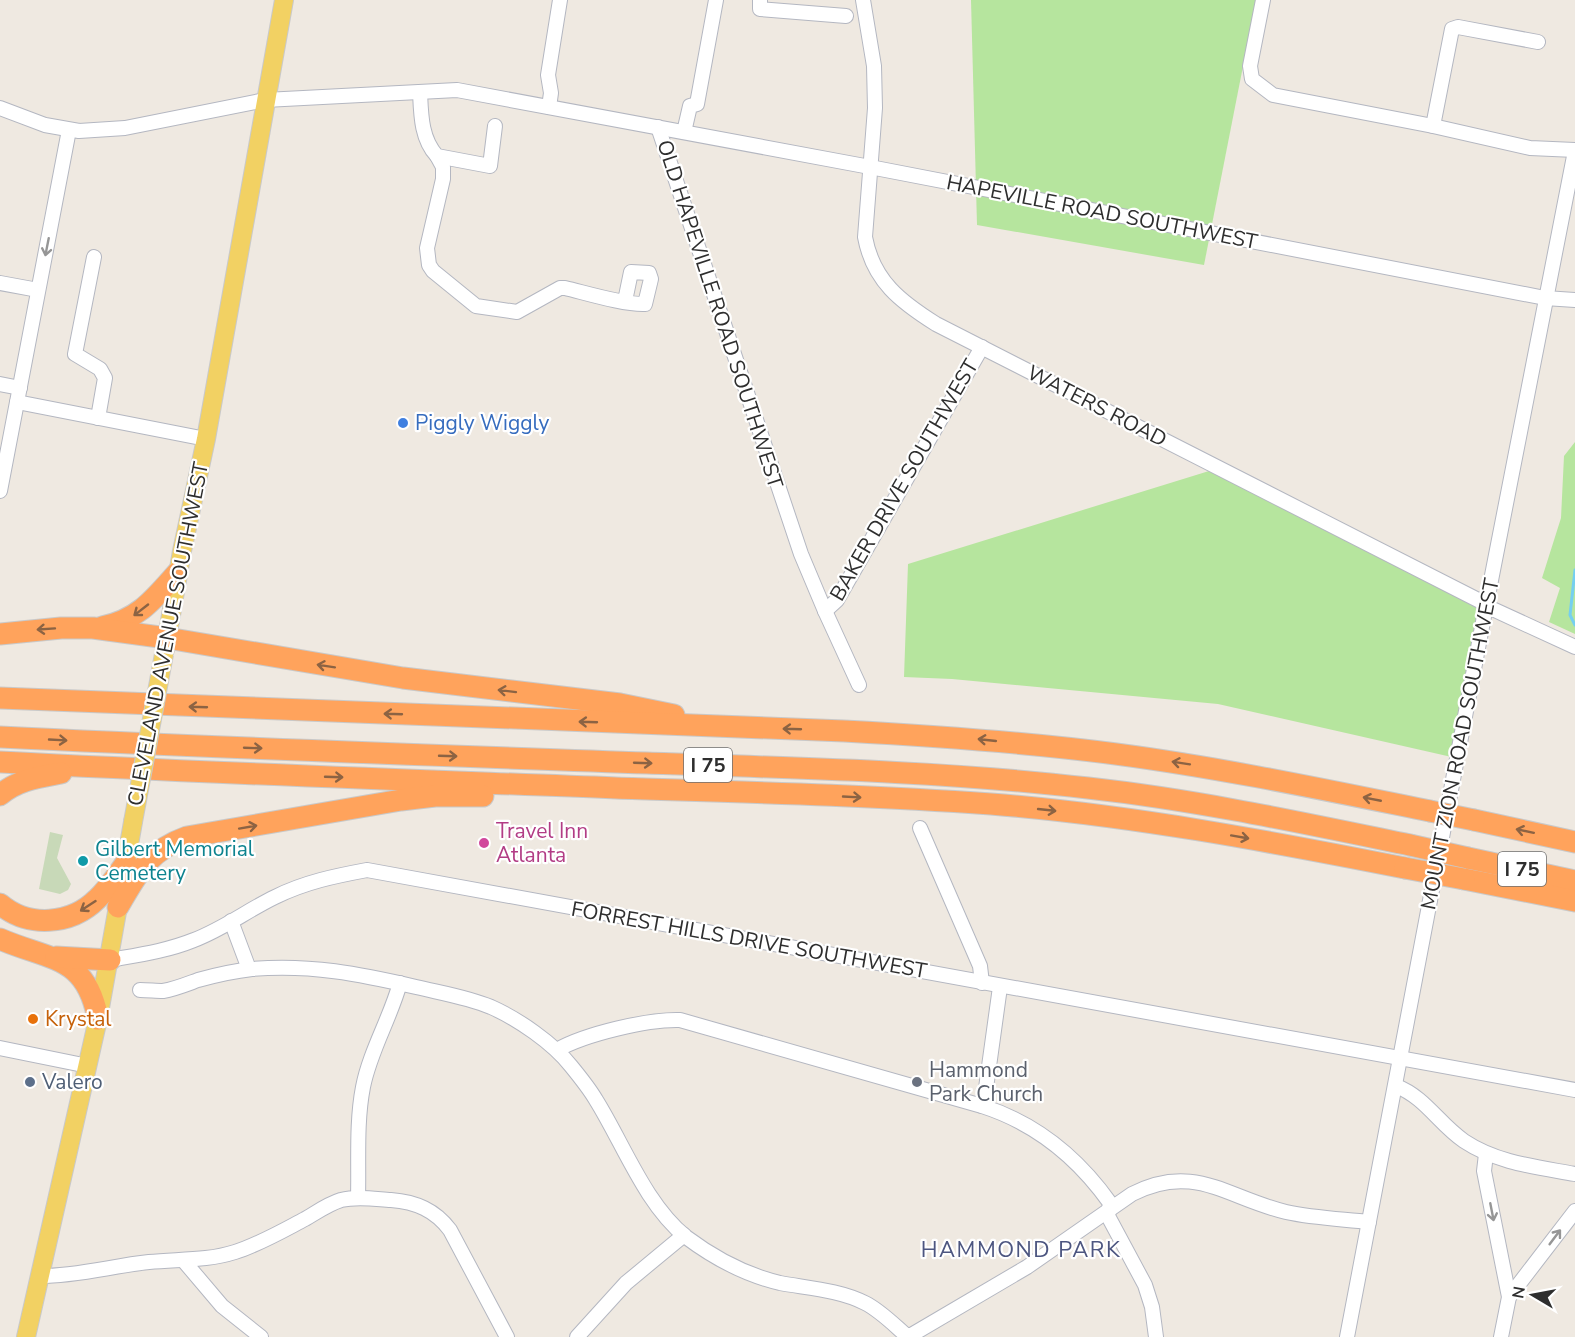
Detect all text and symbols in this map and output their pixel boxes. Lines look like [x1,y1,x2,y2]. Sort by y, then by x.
street label: OLD HAPEVILLE ROAD SOUTHWEST [650,136,790,492]
street label: HAPEVILLE ROAD SOUTHWEST [944,168,1260,256]
one-way arrow [41,237,52,257]
street label: BAKER DRIVE SOUTHWEST [823,354,985,606]
street label: WATERS ROAD [1022,359,1172,453]
place label: Piggly Wiggly [415,409,550,437]
marker: Piggly Wiggly [396,416,410,430]
street label: CLEVELAND AVENUE SOUTHWEST [121,459,215,808]
street label: MOUNT ZION ROAD SOUTHWEST [1414,576,1506,912]
one-way arrow [133,603,149,616]
one-way arrow [37,624,57,635]
one-way arrow [317,660,337,671]
one-way arrow [498,685,518,696]
one-way arrow [189,701,209,712]
one-way arrow [384,709,404,720]
one-way arrow [578,717,598,728]
one-way arrow [783,723,803,735]
one-way arrow [48,734,68,745]
one-way arrow [978,734,998,745]
one-way arrow [243,743,263,754]
road number: I 75 [684,748,732,782]
one-way arrow [438,750,458,761]
one-way arrow [632,757,652,768]
one-way arrow [1171,758,1191,769]
one-way arrow [323,771,343,783]
one-way arrow [842,791,862,802]
one-way arrow [1363,793,1383,804]
one-way arrow [1036,804,1056,815]
place label: Travel Inn Atlanta [496,817,588,869]
one-way arrow [238,821,257,832]
one-way arrow [1515,825,1535,836]
one-way arrow [1229,832,1249,843]
place label: Gilbert Memorial Cemetery [95,835,255,887]
marker: Travel Inn Atlanta [477,836,491,850]
road number: I 75 [1498,852,1546,886]
marker: Gilbert Memorial Cemetery [76,854,90,868]
street label: FORREST HILLS DRIVE SOUTHWEST [569,895,929,985]
one-way arrow [79,900,96,913]
place label: Krystal [45,1005,112,1033]
marker: Krystal [26,1012,40,1026]
place label: Hammond Park Church [929,1056,1043,1108]
place label: Valero [41,1068,103,1096]
marker: Valero [23,1075,37,1089]
marker: Hammond Park Church [910,1075,924,1089]
one-way arrow [1487,1201,1498,1221]
one-way arrow [1548,1229,1561,1245]
district label: HAMMOND PARK [921,1235,1121,1265]
north arrow [1503,1265,1563,1325]
text: N [1507,1285,1531,1300]

